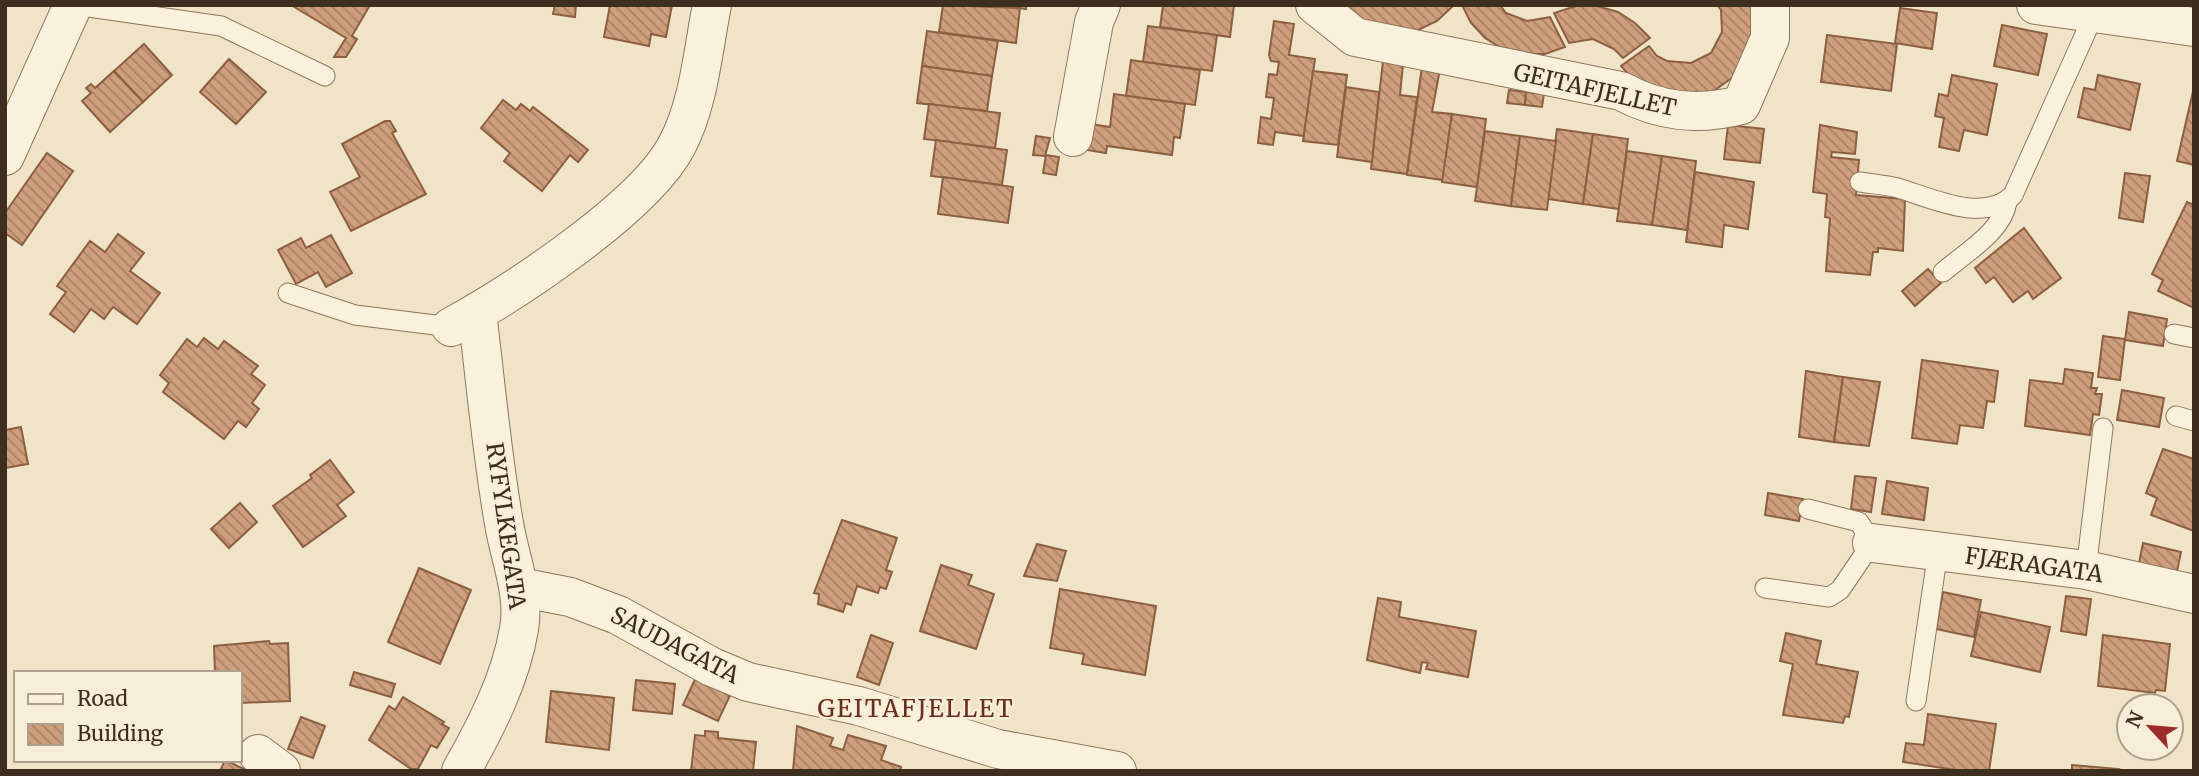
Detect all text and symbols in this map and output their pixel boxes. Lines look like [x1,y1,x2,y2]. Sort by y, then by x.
street label: GEITAFJELLET [1511,57,1679,122]
street label: RYFYLKEGATA [480,441,533,612]
street label: FJÆRAGATA [1963,540,2106,589]
street label: SAUDAGATA [606,600,745,690]
legend [14,671,242,762]
text: Road [77,685,128,712]
north arrow [2115,692,2185,762]
district label: GEITAFJELLET [817,693,1015,724]
text: N [2121,708,2149,732]
text: Building [77,720,164,747]

